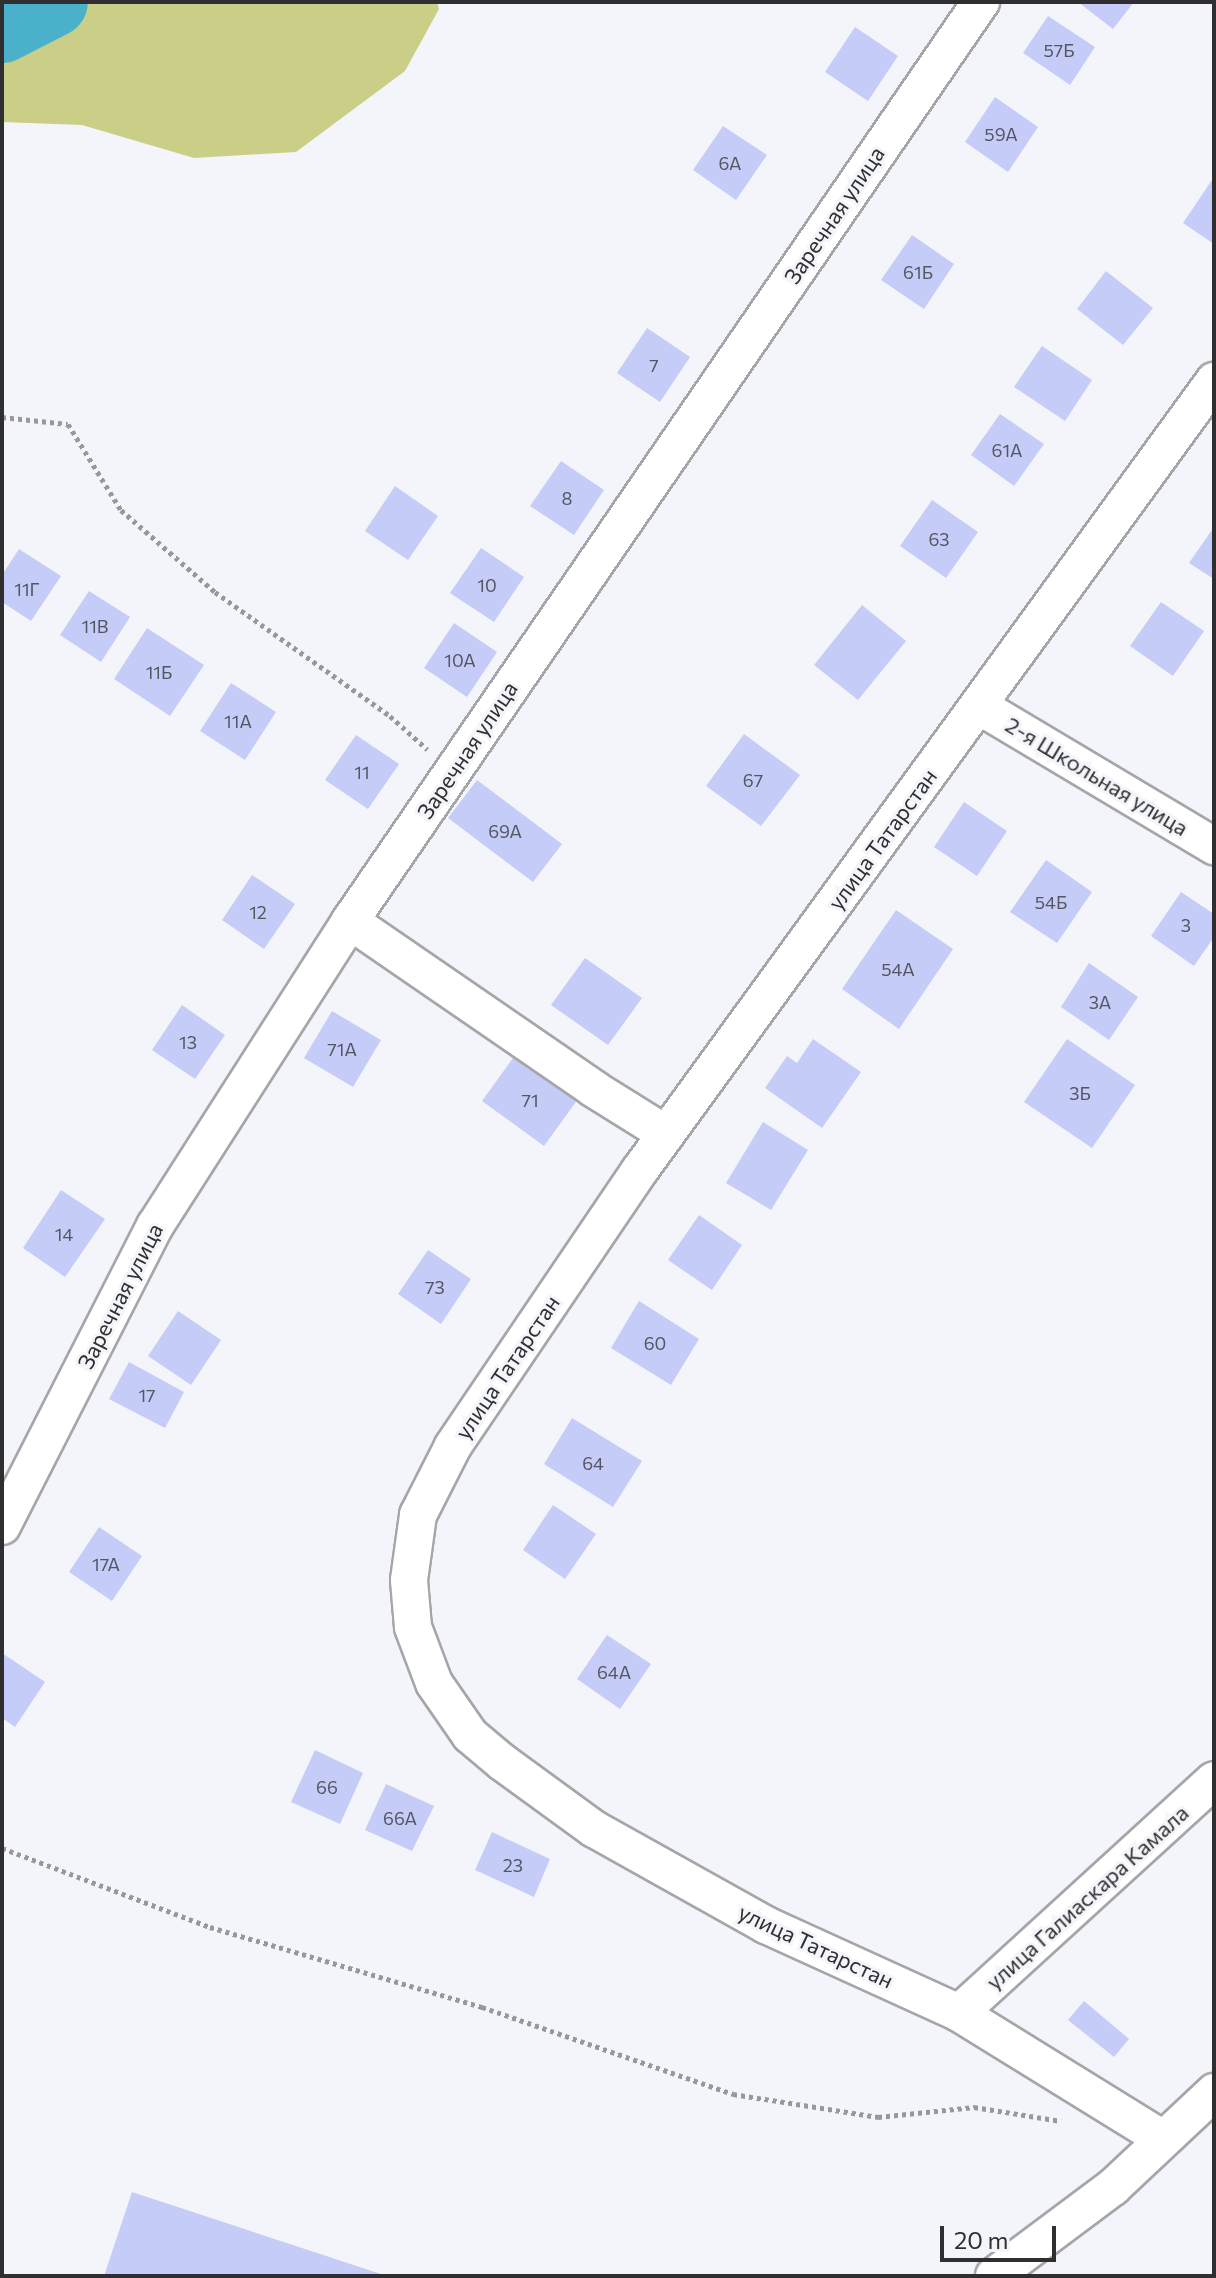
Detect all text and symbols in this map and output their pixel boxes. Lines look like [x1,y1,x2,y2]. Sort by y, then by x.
house number: 57Б [1043,39,1075,61]
house number: 59А [984,123,1018,145]
street label: Заречная улица [778,141,890,289]
house number: 6А [719,152,741,174]
house number: 61Б [903,261,933,283]
house number: 7 [649,354,659,376]
house number: 61А [991,439,1023,461]
house number: 8 [562,487,572,509]
house number: 63 [928,528,950,550]
house number: 10 [477,574,497,596]
house number: 11Г [14,578,40,600]
house number: 11В [81,615,109,637]
house number: 10А [444,649,476,671]
house number: 11Б [146,661,172,683]
street label: Заречная улица [411,676,523,824]
house number: 11А [224,710,252,732]
street label: 2-я Школьная улица [1001,711,1193,841]
house number: 11 [354,761,370,783]
street label: улица Татарстан [822,763,942,915]
house number: 67 [743,769,763,791]
house number: 69А [488,820,522,842]
house number: 54Б [1035,891,1067,913]
house number: 12 [249,901,267,923]
house number: 3 [1181,914,1191,936]
house number: 54А [881,958,915,980]
house number: 3А [1089,991,1111,1013]
house number: 13 [179,1031,197,1053]
house number: 71А [327,1038,357,1060]
house number: 3Б [1069,1082,1091,1104]
house number: 71 [521,1089,539,1111]
street label: Заречная улица [72,1219,168,1373]
house number: 14 [55,1223,73,1245]
house number: 73 [425,1276,445,1298]
street label: улица Татарстан [449,1290,565,1444]
house number: 60 [644,1332,666,1354]
house number: 17 [138,1384,156,1406]
house number: 64 [582,1452,604,1474]
house number: 17А [92,1553,120,1575]
house number: 64А [597,1661,631,1683]
house number: 66 [316,1776,338,1798]
street label: улица Галиаскара Камала [980,1799,1194,1995]
house number: 66А [383,1807,417,1829]
house number: 23 [503,1854,523,1876]
street label: улица Татарстан [734,1899,898,1993]
scale bar [944,2210,1060,2260]
text: 20 m [954,2225,1008,2254]

